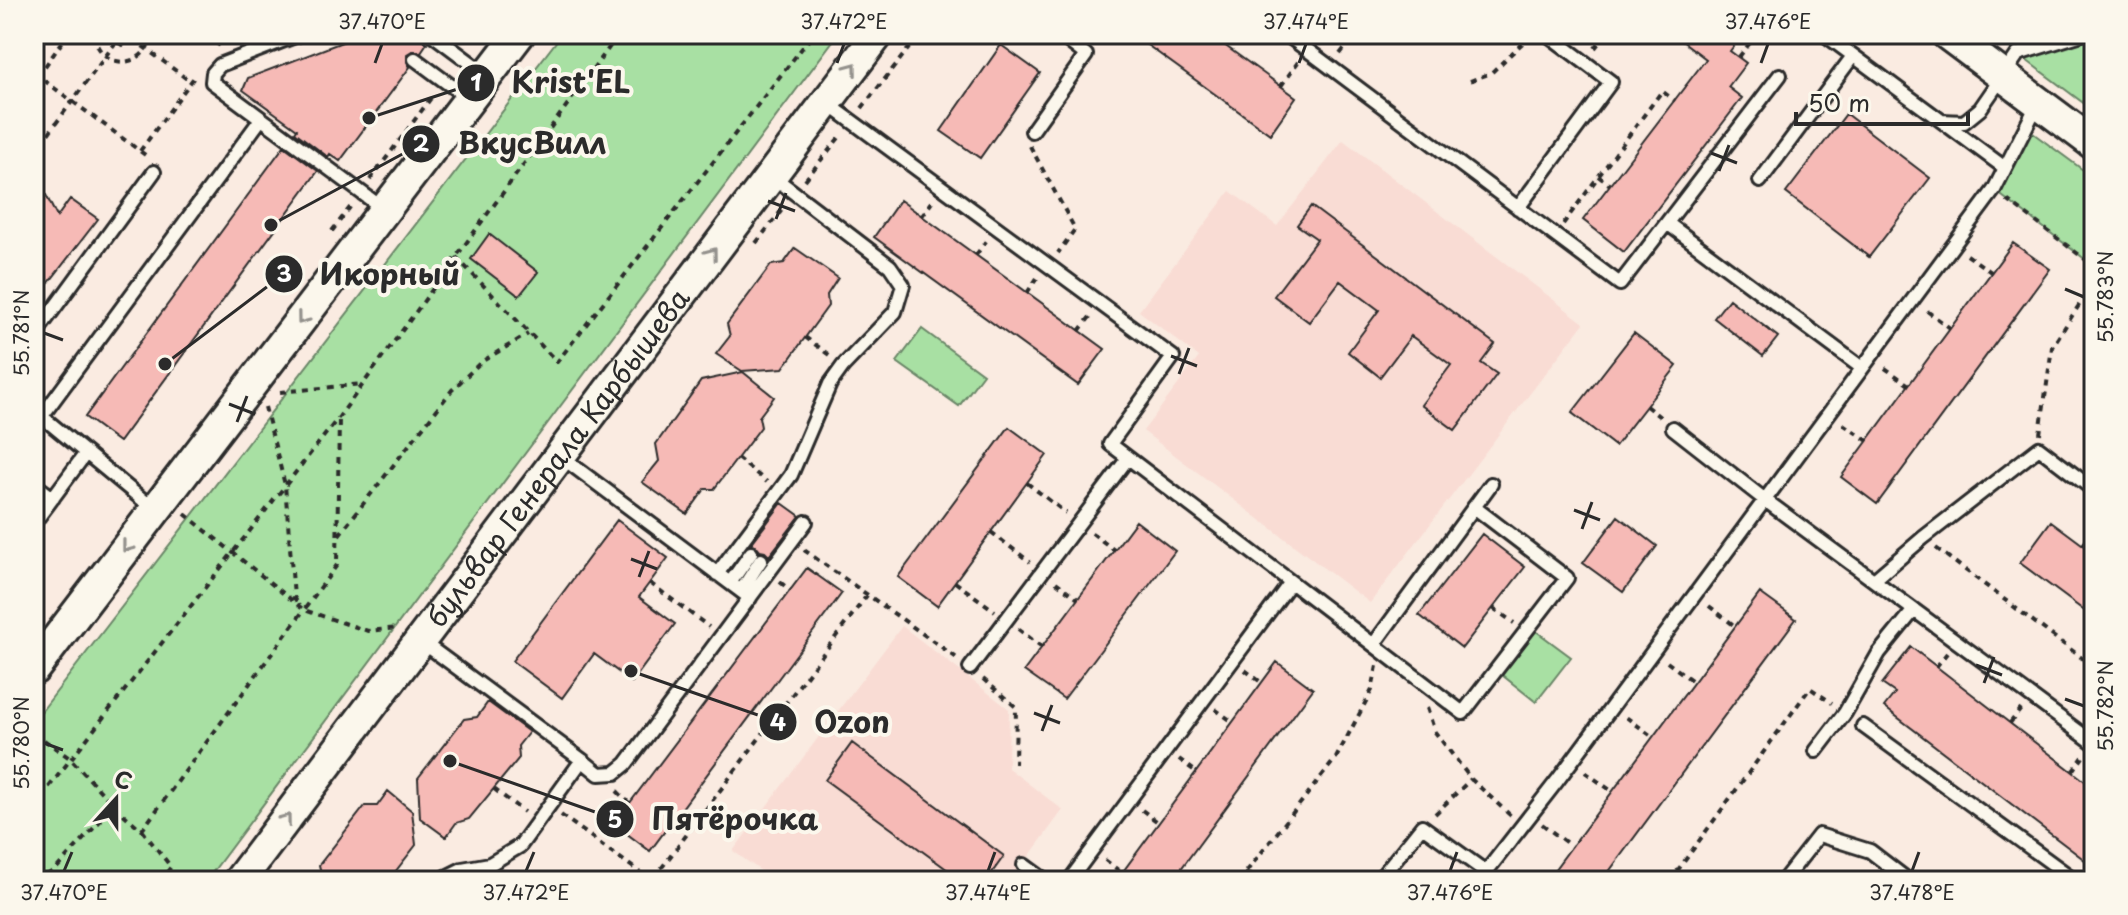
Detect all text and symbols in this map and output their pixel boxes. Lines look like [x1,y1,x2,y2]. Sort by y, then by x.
text: 37.470°E [338,6,426,36]
text: 37.472°E [800,6,888,36]
text: 37.474°E [1263,6,1349,36]
text: 37.476°E [1725,6,1811,36]
callout: Krist'EL [456,56,647,110]
text: Krist'EL [512,58,630,103]
one-way arrow [842,62,856,77]
text: 1 [470,63,482,99]
scale bar [1796,76,1968,126]
text: 50 m [1808,84,1870,120]
callout: ВкусВилл [401,117,622,171]
text: ВкусВилл [457,119,607,164]
text: 2 [413,124,430,160]
callout: Икорный [264,247,476,301]
one-way arrow [703,247,717,262]
text: Икорный [320,250,460,295]
text: 55.783°N [2090,251,2120,343]
text: 3 [276,254,292,290]
street label: бульвар Генерала Карбышева [415,278,700,636]
text: 55.781°N [6,289,36,377]
one-way arrow [297,310,311,324]
one-way arrow [122,538,136,553]
text: 55.782°N [2090,660,2120,752]
callout: Ozon [758,695,906,749]
text: 55.780°N [6,696,36,790]
text: Ozon [814,698,890,743]
text: 4 [770,703,786,739]
north arrow [76,759,156,839]
text: С [110,761,137,797]
callout: Пятёрочка [595,792,834,846]
text: Пятёрочка [652,795,819,840]
text: 5 [607,800,623,836]
one-way arrow [277,813,291,828]
text: 37.470°E [20,877,108,907]
text: 37.472°E [482,877,570,907]
text: 37.474°E [945,877,1031,907]
text: 37.476°E [1407,877,1493,907]
text: 37.478°E [1869,877,1955,907]

